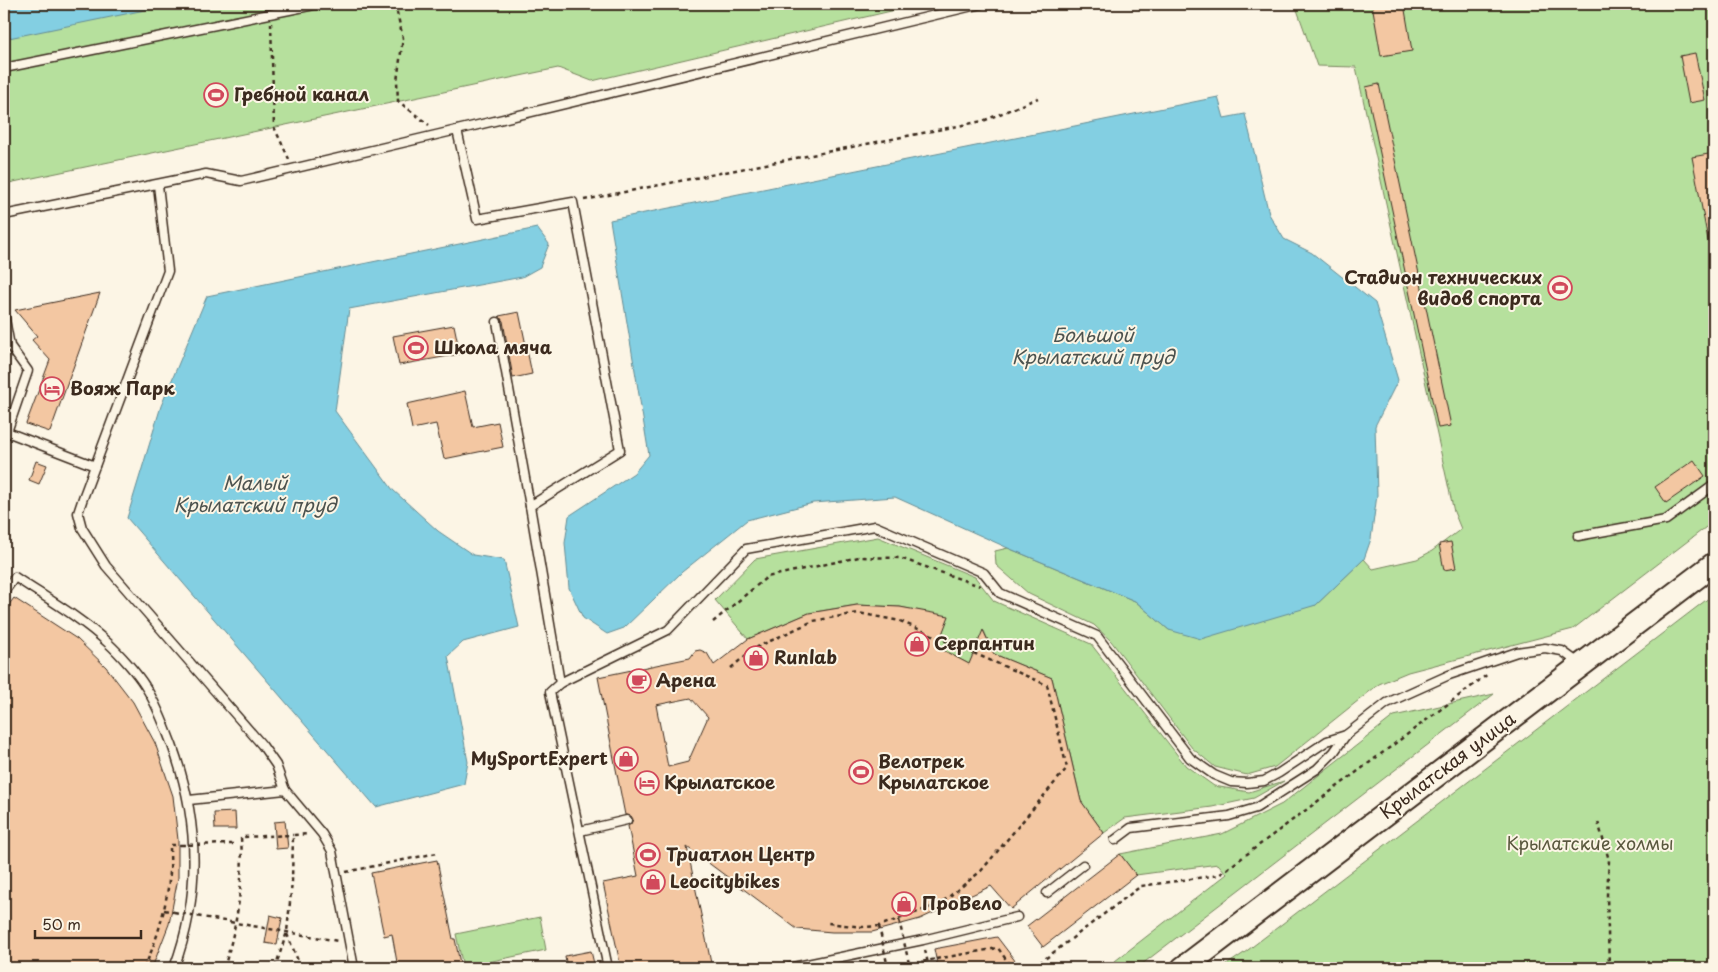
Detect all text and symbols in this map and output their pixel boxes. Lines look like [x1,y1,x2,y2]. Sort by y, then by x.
place label: Гребной канал [234,80,369,107]
sports icon: Гребной канал [203,82,229,108]
place label: Стадион технических видов спорта [1344,263,1543,311]
sports icon: Стадион технических видов спорта [1547,275,1573,301]
water label: Большой Крылатский пруд [1012,320,1176,370]
place label: Школа мяча [434,333,553,360]
sports icon: Школа мяча [403,335,429,361]
place label: Вояж Парк [70,374,175,401]
hotel icon: Вояж Парк [39,376,65,402]
water label: Малый Крылатский пруд [174,468,338,518]
place label: Серпантин [934,629,1035,656]
shop icon: Серпантин [904,631,930,657]
place label: Runlab [774,643,837,670]
shop icon: Runlab [743,645,769,671]
place label: Арена [656,666,716,693]
cafe icon: Арена [626,668,652,694]
street label: Крылатская улица [1374,704,1521,825]
place label: MySportExpert [471,744,608,771]
shop icon: MySportExpert [613,746,639,772]
place label: Велотрек Крылатское [878,747,989,795]
sports icon: Велотрек Крылатское [848,759,874,785]
place label: Крылатское [664,768,775,795]
hotel icon: Крылатское [634,770,660,796]
park label: Крылатские холмы [1506,829,1674,856]
place label: Триатлон Центр [666,840,815,867]
sports icon: Триатлон Центр [635,842,661,868]
place label: Leocitybikes [670,867,780,894]
shop icon: Leocitybikes [640,869,666,895]
place label: ПроВело [922,889,1002,916]
shop icon: ПроВело [891,891,917,917]
scale bar [35,907,141,939]
text: 50 m [42,912,81,935]

